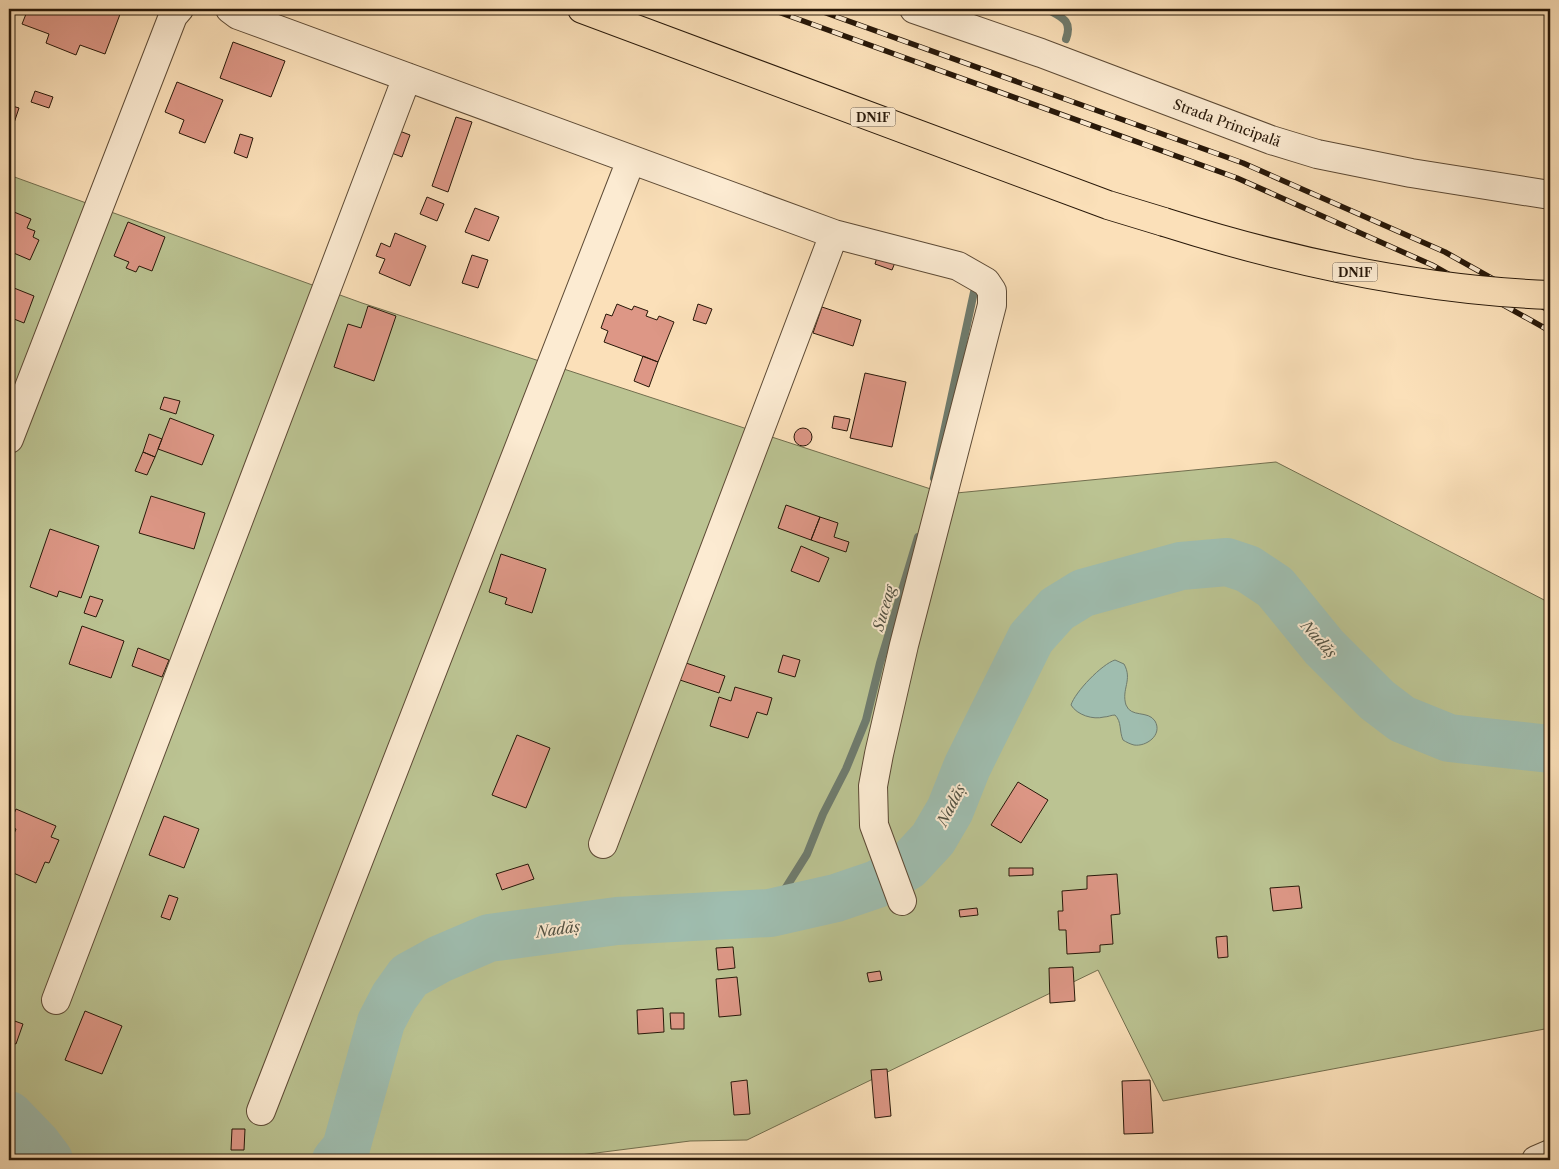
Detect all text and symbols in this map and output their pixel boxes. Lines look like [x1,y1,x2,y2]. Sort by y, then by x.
street label: Strada Principală [1171,95,1284,151]
road number: DN1F [850,108,896,126]
road number: DN1F [1332,262,1378,282]
water label: Suceag [868,582,900,634]
water label: Nadăș [1296,615,1341,663]
water label: Nadăș [932,781,971,830]
water label: Nadăș [534,916,582,943]

